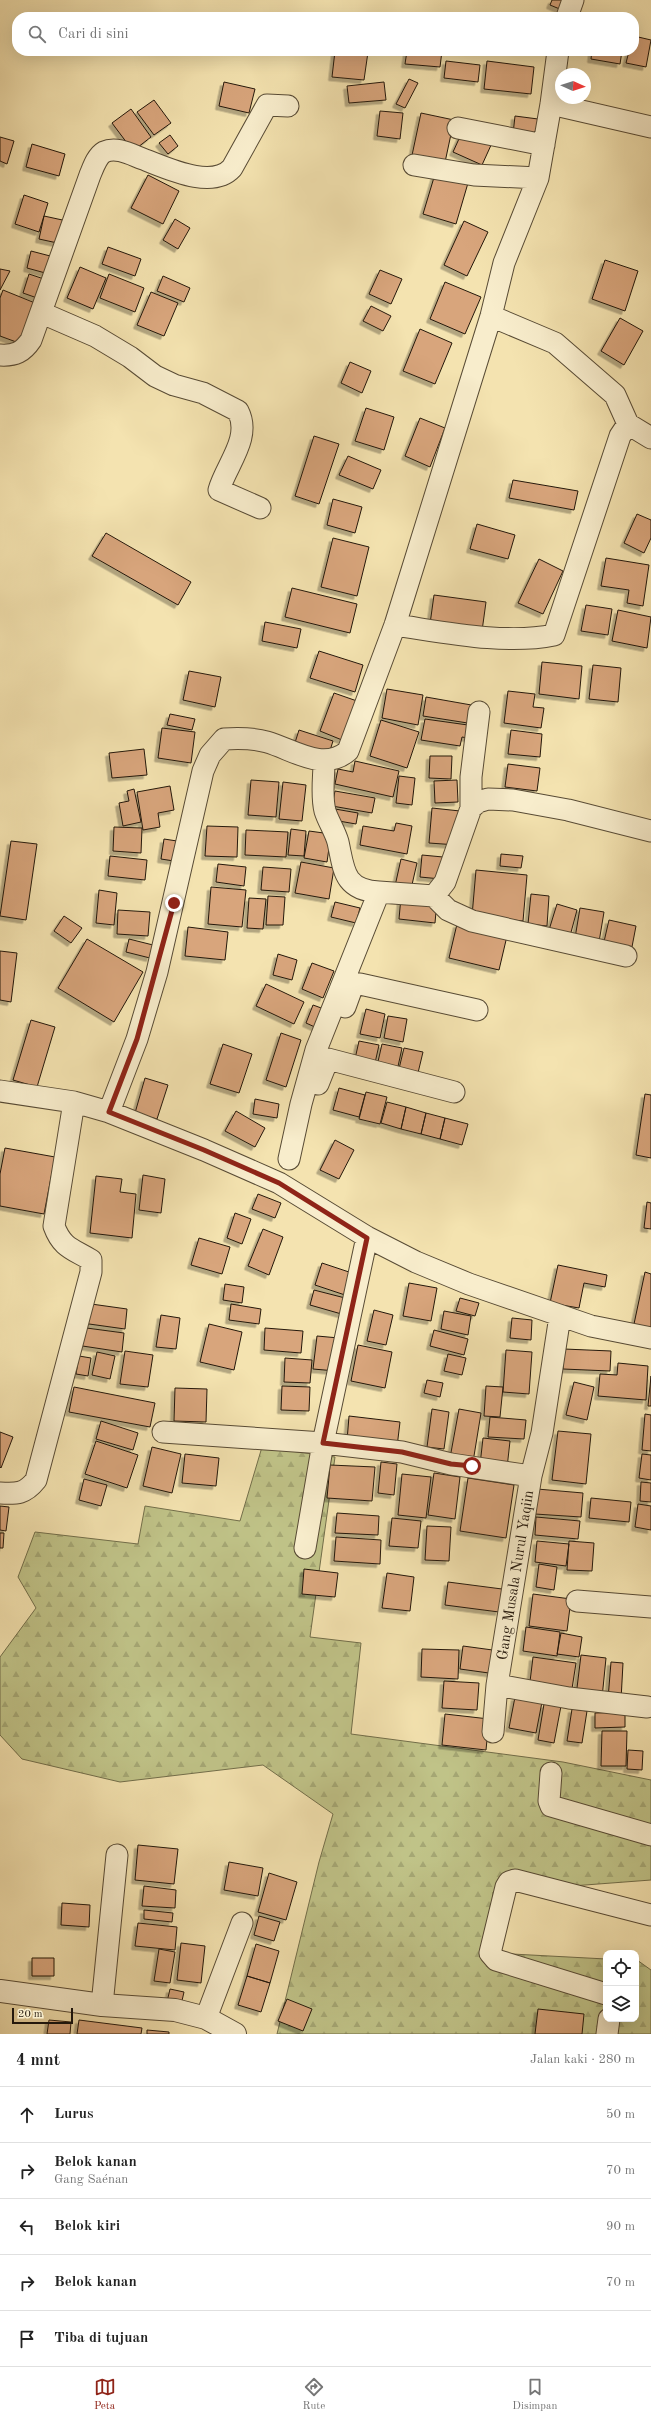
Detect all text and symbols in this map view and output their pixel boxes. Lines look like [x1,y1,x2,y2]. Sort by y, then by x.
search box [12,12,639,56]
icon: search [26,23,48,45]
text: Cari di sini [58,27,129,42]
north arrow [555,68,591,104]
route end [165,894,183,912]
route start [463,1457,481,1475]
street label: Gang Musala Nurul Yaqiin [496,1489,537,1661]
map controls [603,1950,639,2022]
button: locate [603,1950,639,1986]
button: layers [603,1986,639,2022]
scale bar [12,2006,73,2025]
text: 20 m [18,2009,43,2020]
text: 4 mnt [16,2052,60,2069]
text: Jalan kaki · 280 m [530,2053,635,2066]
icon: ahead [16,2104,38,2126]
text: Lurus [54,2107,94,2122]
text: 50 m [606,2108,635,2121]
text: Belok kanan [54,2155,137,2170]
icon: right [16,2160,38,2182]
text: 70 m [606,2164,635,2177]
text: Gang Saénan [54,2173,128,2186]
icon: left [16,2216,38,2238]
text: Belok kiri [54,2219,120,2234]
text: 90 m [606,2220,635,2233]
icon: right [16,2272,38,2294]
text: Belok kanan [54,2275,137,2290]
text: 70 m [606,2276,635,2289]
icon: arrive [16,2328,38,2350]
text: Tiba di tujuan [54,2331,148,2346]
tab: Peta [94,2376,116,2414]
tab: Rute [303,2376,325,2414]
tab: Disimpan [512,2376,557,2414]

